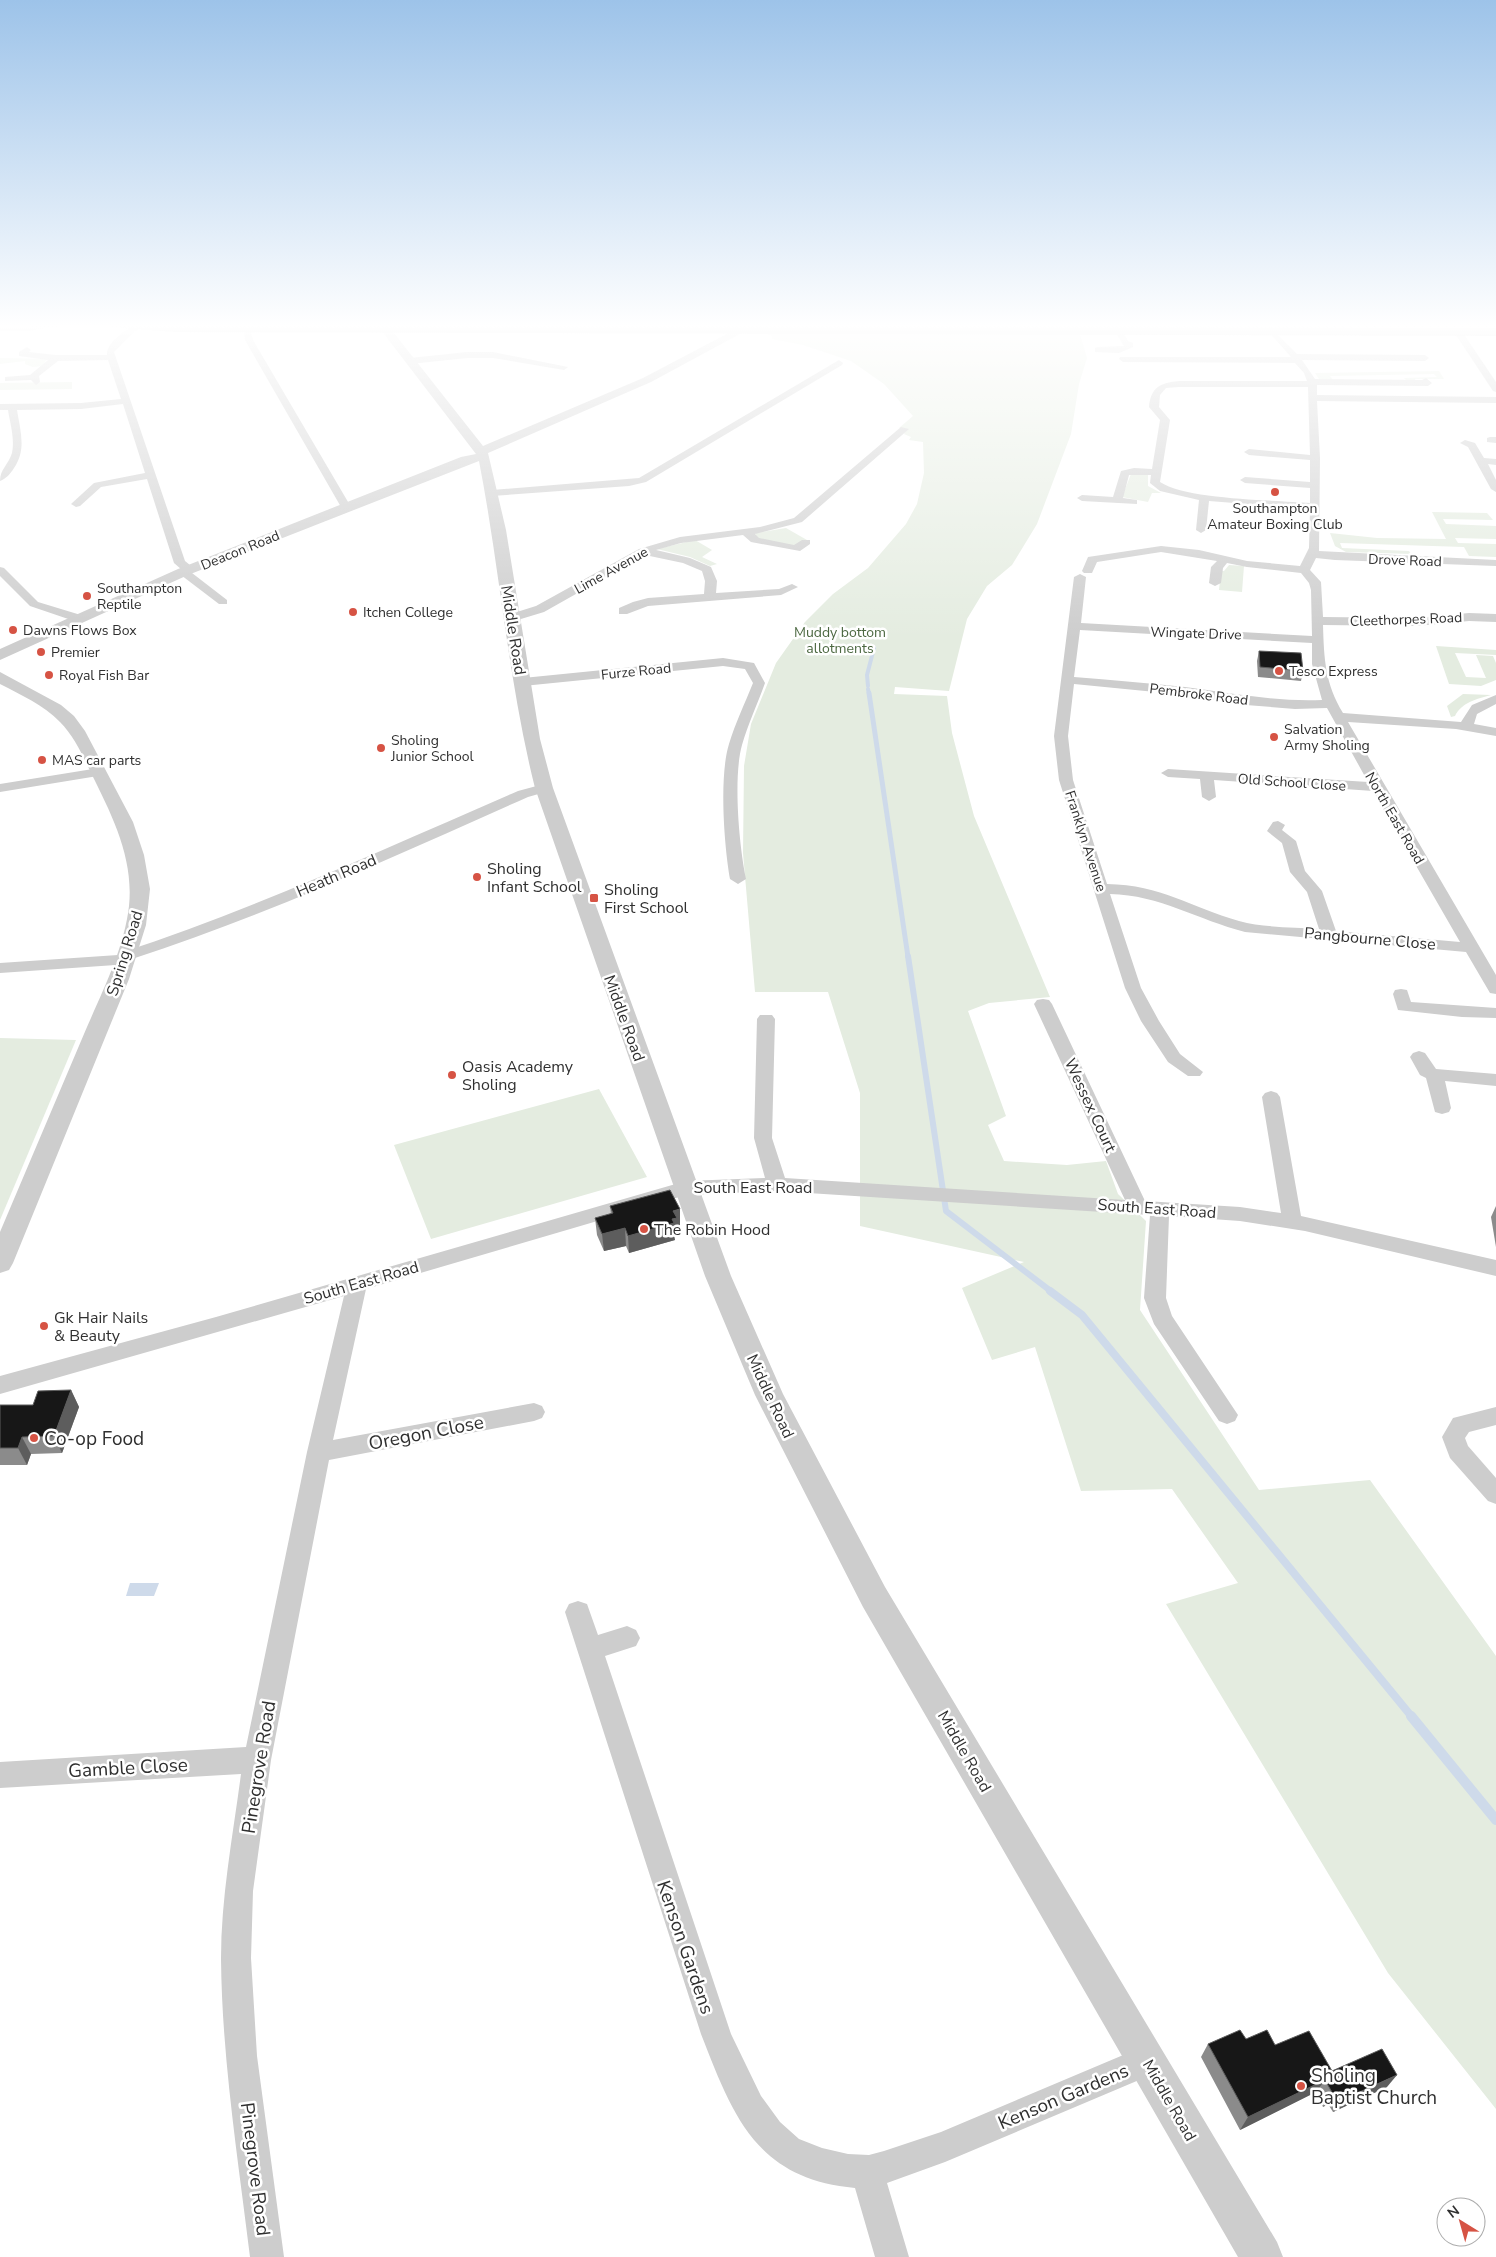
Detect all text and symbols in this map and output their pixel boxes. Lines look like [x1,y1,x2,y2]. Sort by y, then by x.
marker: Southampton Amateur Boxing Club [1269,486,1281,498]
place label: Southampton Amateur Boxing Club [1207,499,1343,534]
street label: Deacon Road [198,526,282,575]
street label: Lime Avenue [571,542,652,599]
street label: Drove Road [1368,550,1442,571]
place label: Southampton Reptile [97,579,182,614]
street label: Middle Road [495,584,531,677]
marker: Southampton Reptile [81,590,93,602]
place label: Itchen College [363,603,453,622]
marker: Itchen College [347,606,359,618]
street label: Cleethorpes Road [1349,608,1463,631]
place label: Dawns Flows Box [23,621,137,640]
street label: Wingate Drive [1150,622,1242,645]
park label: Muddy bottom allotments [794,623,886,658]
marker: Dawns Flows Box [7,624,19,636]
place label: Premier [51,643,100,662]
marker: Premier [35,646,47,658]
street label: Furze Road [600,658,672,685]
place label: Tesco Express [1289,662,1378,681]
marker: Tesco Express [1273,665,1285,677]
place label: Royal Fish Bar [59,666,149,685]
marker: Royal Fish Bar [43,669,55,681]
street label: Pembroke Road [1149,679,1249,710]
place label: Salvation Army Sholing [1284,720,1370,755]
place label: Sholing Junior School [390,731,475,766]
marker: Salvation Army Sholing [1268,731,1280,743]
marker: Sholing Junior School [375,742,387,754]
place label: MAS car parts [52,751,142,770]
marker: MAS car parts [36,754,48,766]
street label: Old School Close [1237,769,1347,796]
street label: North East Road [1361,769,1429,868]
street label: Franklyn Avenue [1060,788,1111,894]
street label: Heath Road [293,849,380,903]
place label: Sholing Infant School [487,858,582,898]
marker: Sholing Infant School [471,871,483,883]
place label: Sholing First School [604,879,689,919]
marker: Sholing First School [588,892,600,904]
street label: Spring Road [102,908,148,999]
street label: Pangbourne Close [1303,922,1437,956]
street label: Middle Road [598,972,650,1065]
street label: Wessex Court [1059,1055,1122,1156]
place label: Oasis Academy Sholing [462,1056,574,1096]
marker: Oasis Academy Sholing [446,1069,458,1081]
street label: South East Road [694,1177,812,1199]
street label: South East Road [1097,1194,1217,1224]
place label: The Robin Hood [654,1219,770,1241]
marker: The Robin Hood [638,1223,650,1235]
street label: South East Road [301,1256,421,1310]
place label: Gk Hair Nails & Beauty [54,1307,148,1347]
marker: Gk Hair Nails & Beauty [38,1320,50,1332]
street label: Middle Road [741,1351,799,1442]
street label: Oregon Close [366,1409,486,1457]
place label: Co-op Food [44,1426,144,1452]
marker: Co-op Food [28,1432,40,1444]
street label: Pinegrove Road [236,1699,282,1836]
street label: Middle Road [932,1707,996,1796]
street label: Gamble Close [68,1752,189,1784]
street label: Kenson Gardens [650,1877,720,2018]
street label: Middle Road [1137,2056,1201,2145]
street label: Kenson Gardens [994,2058,1133,2136]
place label: Sholing Baptist Church [1311,2063,1437,2111]
marker: Sholing Baptist Church [1295,2080,1307,2092]
street label: Pinegrove Road [234,2101,276,2237]
north arrow [1436,2197,1486,2247]
text: N [1444,2201,1463,2223]

